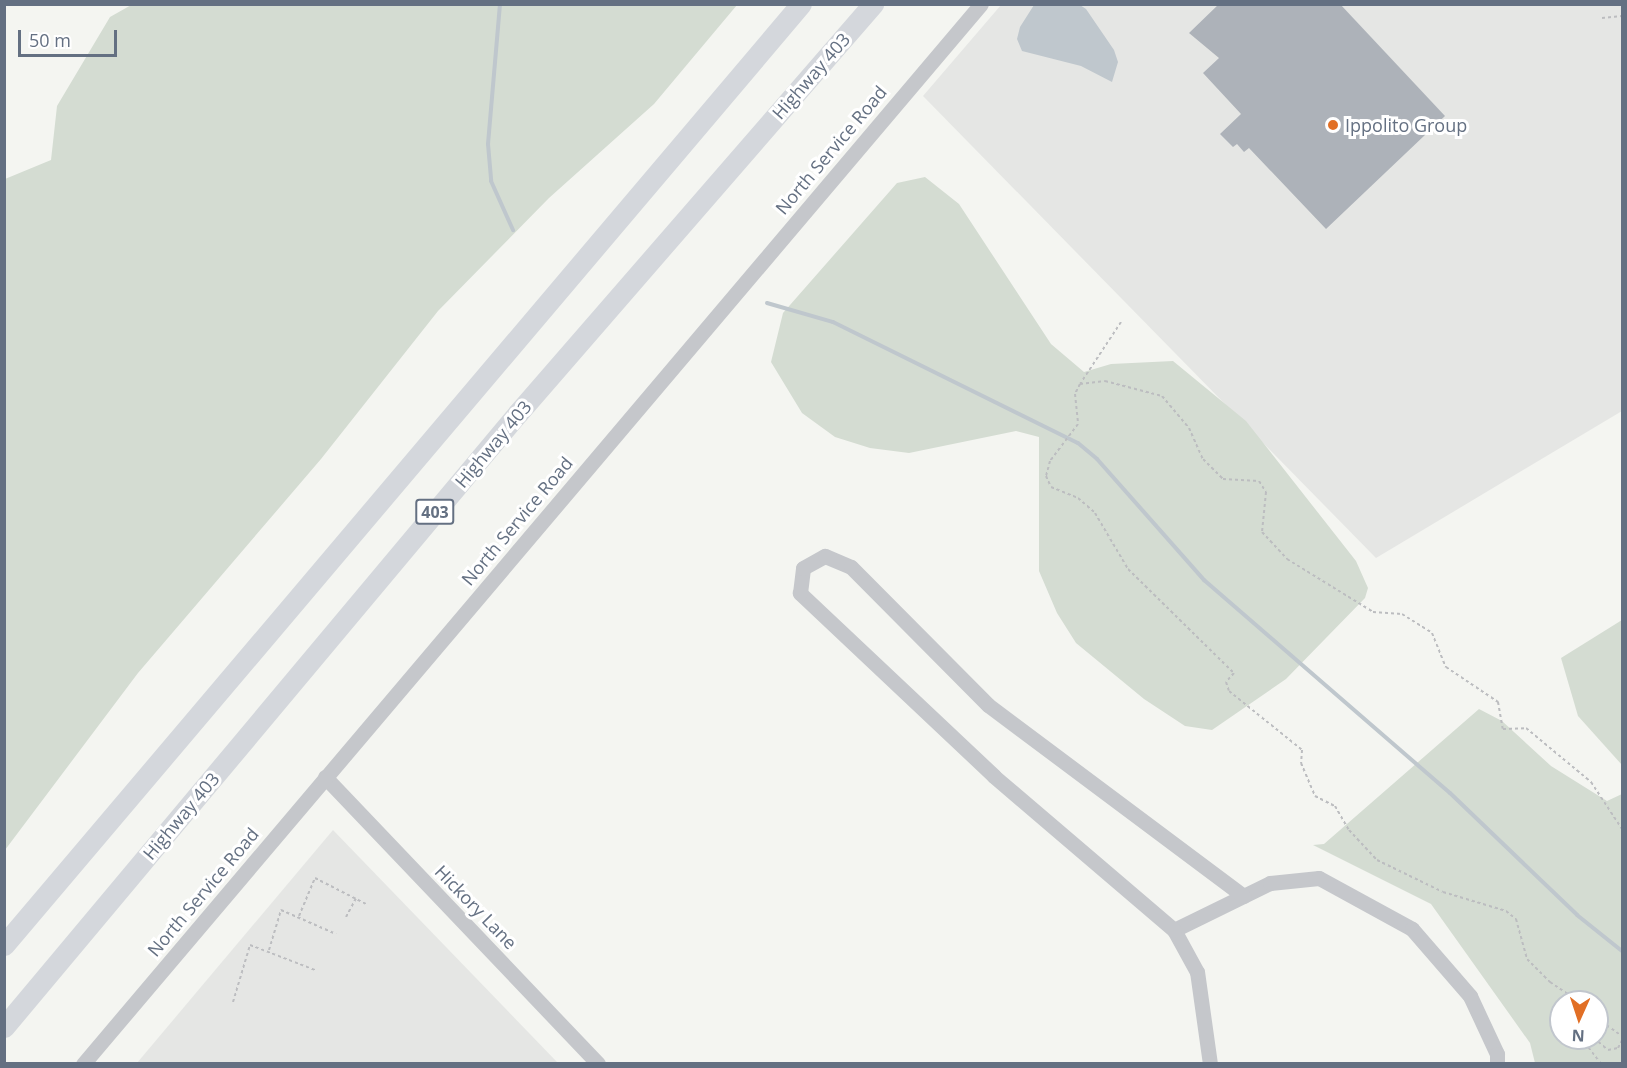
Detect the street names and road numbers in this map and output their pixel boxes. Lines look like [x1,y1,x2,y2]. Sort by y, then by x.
street label: Highway 403 [768,28,854,124]
street label: North Service Road [771,81,891,219]
street label: Highway 403 [450,396,536,492]
street label: North Service Road [457,452,577,590]
road number: 403 [414,499,456,525]
street label: Highway 403 [138,768,224,864]
street label: North Service Road [143,823,263,961]
street label: Hickory Lane [431,861,521,953]

